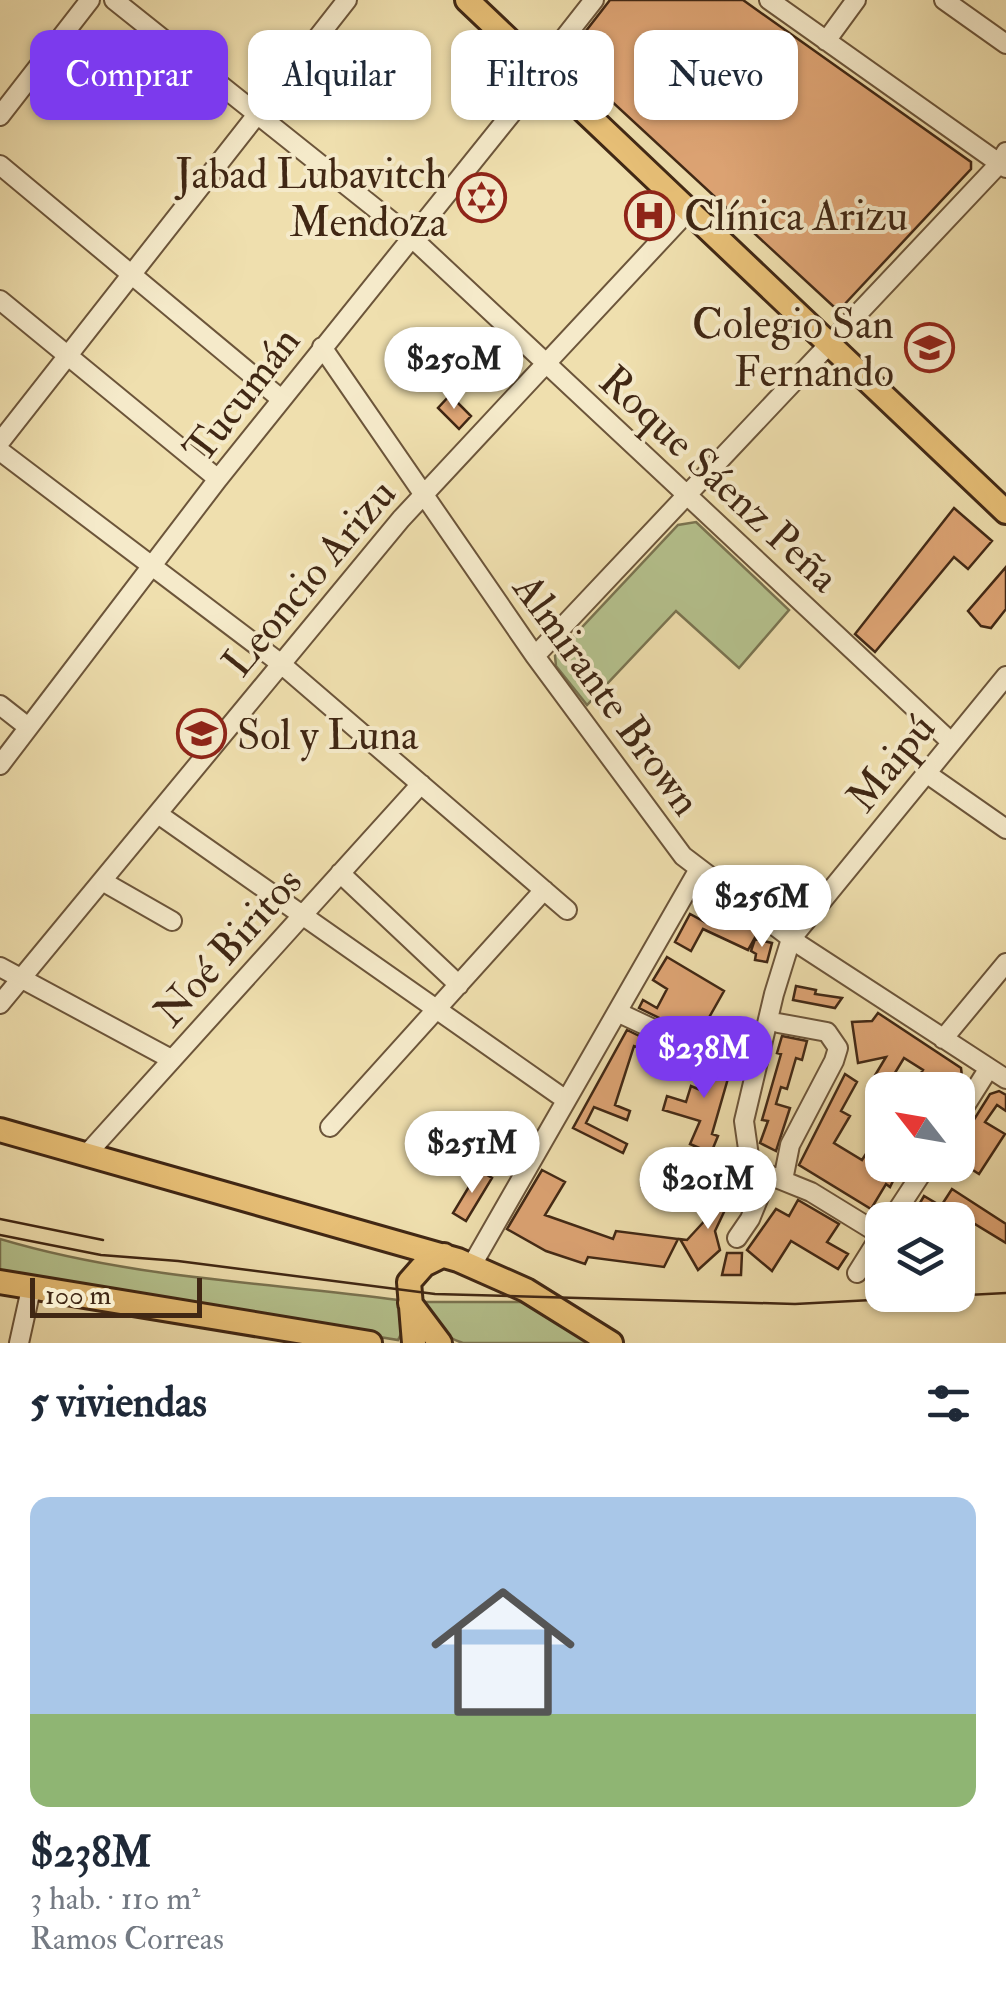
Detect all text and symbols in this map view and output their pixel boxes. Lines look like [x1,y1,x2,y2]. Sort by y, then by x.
chip: Comprar [30,30,228,120]
chip: Alquilar [248,30,431,120]
chip: Filtros [451,30,614,120]
chip: Nuevo [634,30,798,120]
place label: Jabad Lubavitch Mendoza [175,149,448,249]
synagogue icon: Jabad Lubavitch Mendoza [456,171,508,223]
hospital icon: Clínica Arizu [623,189,675,241]
place label: Clínica Arizu [684,191,908,243]
place label: Colegio San Fernando [692,299,894,399]
street label: Tucumán [173,317,312,474]
school or university icon: Colegio San Fernando [903,321,955,373]
pin: $250M [384,327,524,412]
text: $250M [406,339,502,379]
street label: Roque Sáenz Peña [588,355,850,604]
street label: Leoncio Arizu [212,469,407,688]
street label: Almirante Brown [501,563,711,826]
street label: Maipú [836,704,947,823]
school or university icon: Sol y Luna [176,708,228,760]
place label: Sol y Luna [237,710,419,762]
street label: Noé Biritos [143,857,314,1038]
pin: $256M [692,865,832,950]
text: $256M [714,877,810,917]
pin: $238M [634,1016,774,1101]
text: $238M [658,1028,750,1068]
north arrow [865,1072,975,1182]
map controls [865,1072,975,1312]
pin: $251M [402,1111,542,1196]
text: $251M [427,1123,517,1163]
pin: $201M [638,1147,778,1232]
text: $201M [662,1159,754,1199]
button: layers [865,1202,975,1312]
scale bar [30,1273,202,1318]
text: 100 m [45,1278,111,1313]
icon: filters [921,1376,976,1431]
text: 5 viviendas [30,1377,207,1429]
icon: home [413,1562,593,1742]
text: $238M [30,1827,152,1879]
text: 3 hab. · 110 m² [30,1879,200,1919]
text: Ramos Correas [30,1919,224,1959]

